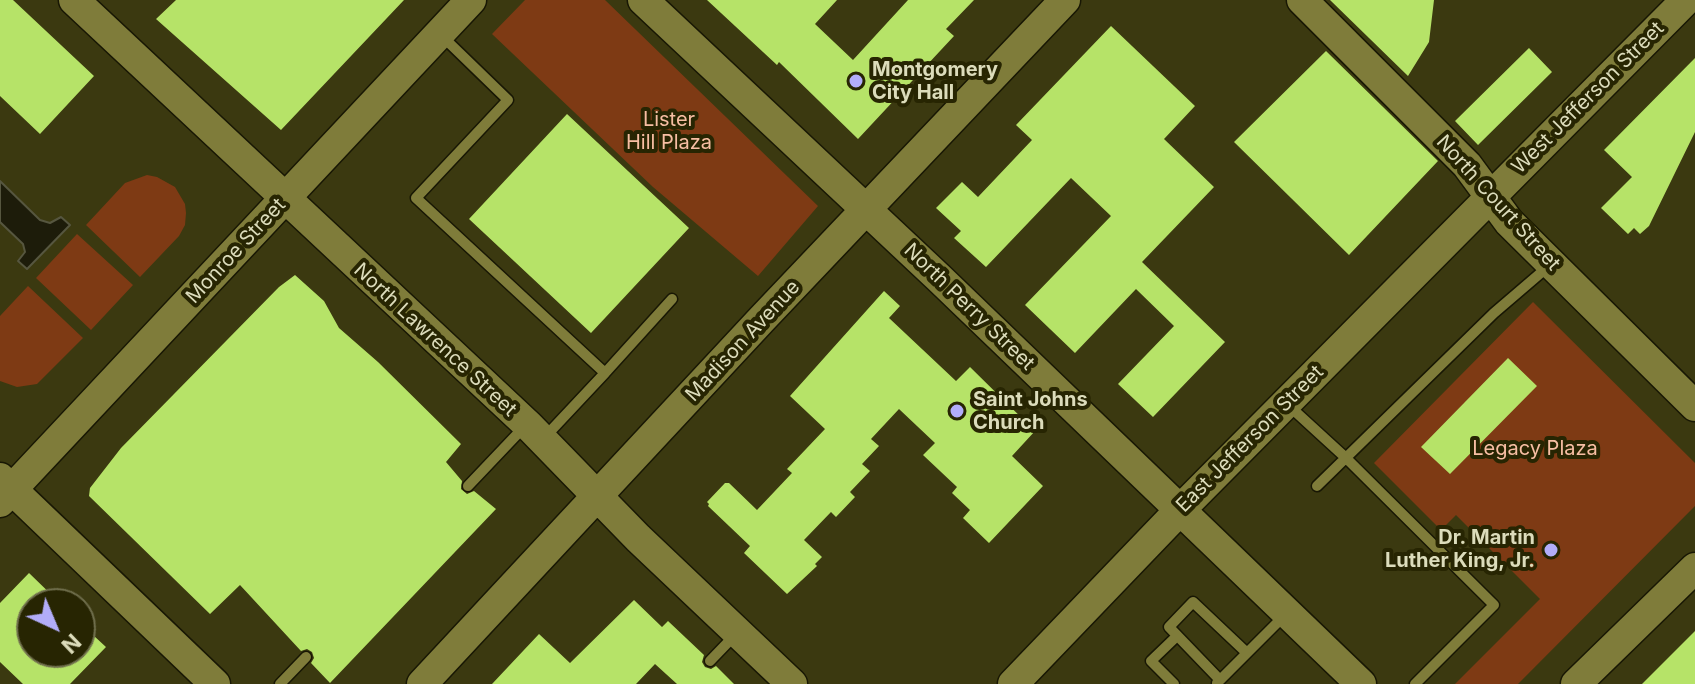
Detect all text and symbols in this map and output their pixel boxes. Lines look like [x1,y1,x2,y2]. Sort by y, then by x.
street label: West Jefferson Street [1507,17,1669,179]
place label: Montgomery City Hall [872,58,998,105]
marker: Montgomery City Hall [847,72,865,90]
park label: Lister Hill Plaza [626,108,712,155]
street label: North Court Street [1431,130,1565,276]
street label: Monroe Street [181,194,291,308]
street label: North Perry Street [899,239,1039,375]
street label: North Lawrence Street [349,258,521,422]
street label: Madison Avenue [681,276,805,406]
street label: East Jefferson Street [1171,360,1329,518]
place label: Saint Johns Church [973,388,1088,435]
marker: Saint Johns Church [948,402,966,420]
park label: Legacy Plaza [1472,437,1598,461]
place label: Dr. Martin Luther King, Jr. [1385,526,1535,573]
marker: Dr. Martin Luther King, Jr. [1542,541,1560,559]
north arrow [16,588,96,668]
text: N [56,629,86,659]

